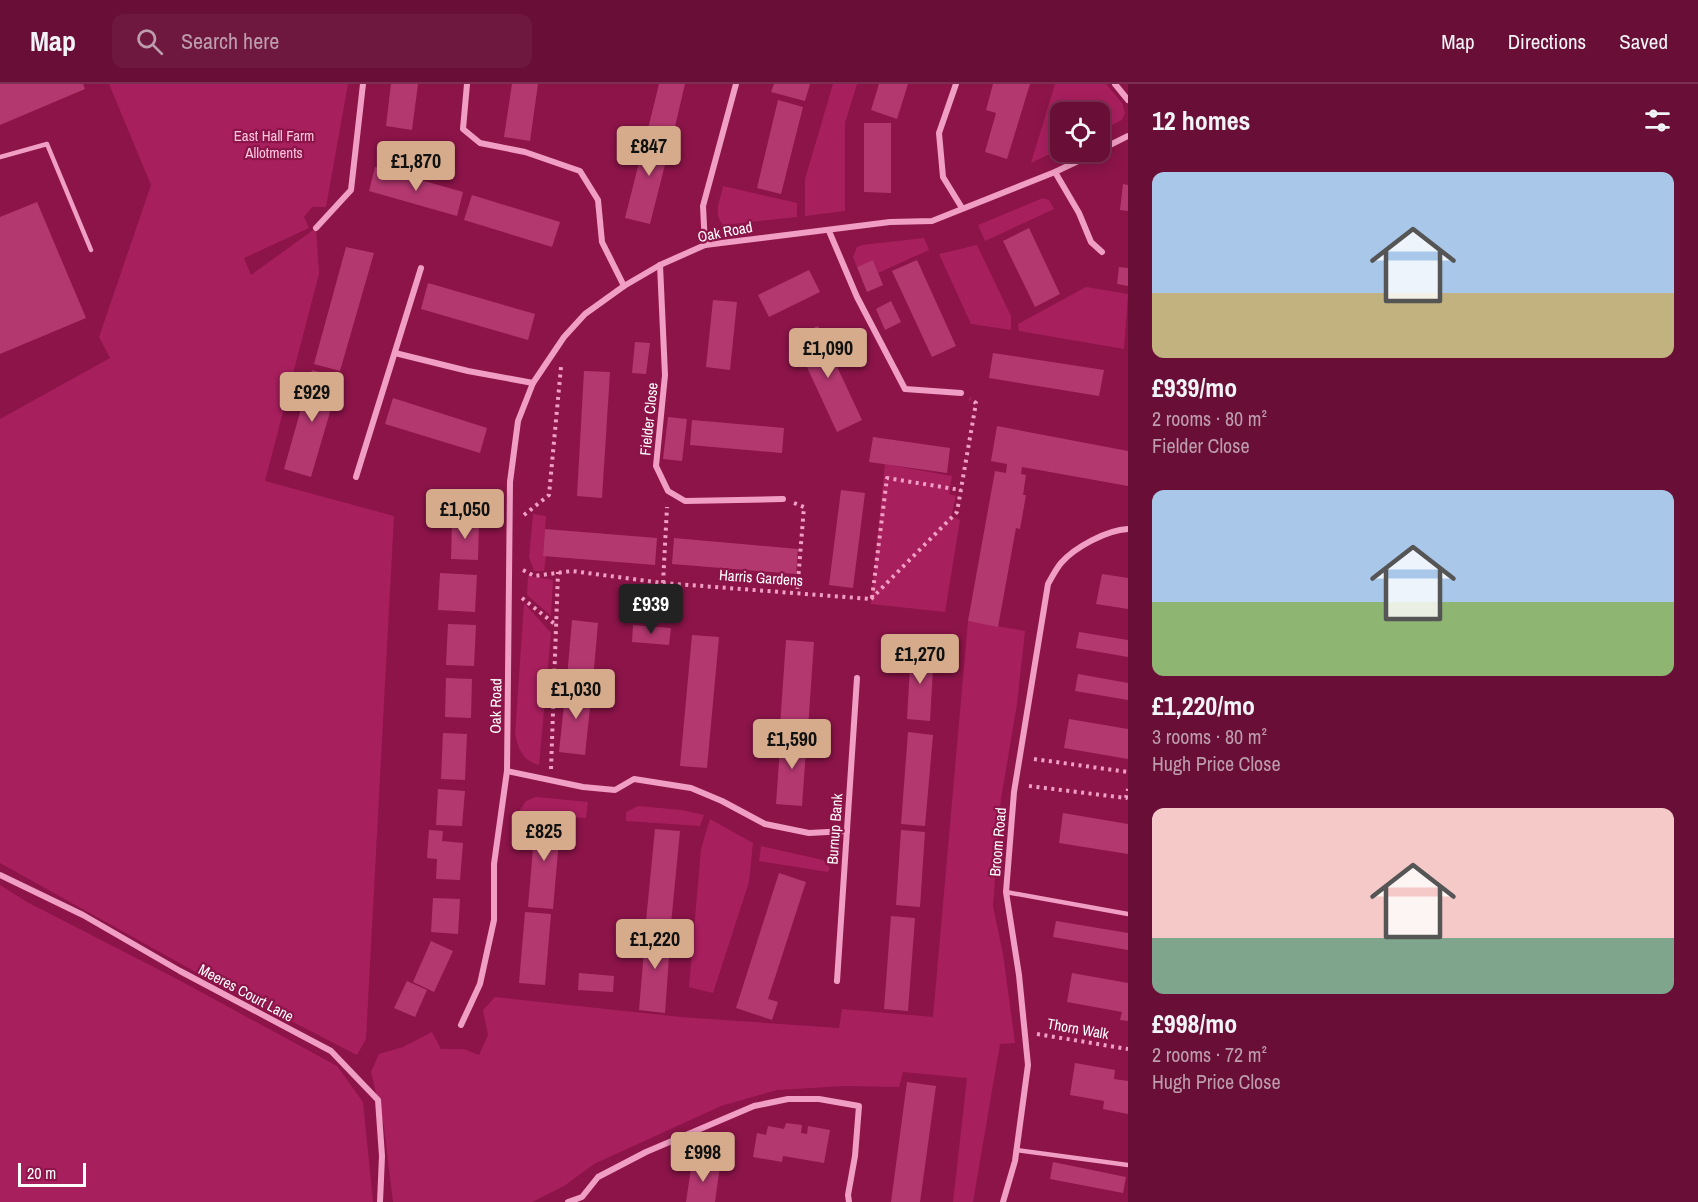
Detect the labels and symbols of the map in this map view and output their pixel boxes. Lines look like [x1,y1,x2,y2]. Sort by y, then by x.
park label: East Hall Farm Allotments [234,125,314,163]
pin: £847 [613,126,685,177]
pin: £1,870 [367,141,465,192]
street label: Oak Road [696,216,754,247]
pin: £1,090 [779,328,877,379]
pin: £929 [276,372,348,423]
street label: Fielder Close [634,381,663,456]
pin: £1,050 [416,489,514,540]
street label: Harris Gardens [718,564,804,591]
pin: £939 [615,584,687,635]
pin: £1,270 [871,634,969,685]
pin: £1,030 [527,669,625,720]
street label: Oak Road [485,678,506,734]
pin: £1,590 [743,719,841,770]
street label: Burnup Bank [822,792,848,865]
street label: Broom Road [984,807,1011,877]
pin: £825 [508,811,580,862]
pin: £1,220 [606,919,704,970]
street label: Meeres Court Lane [195,959,298,1027]
street label: Thorn Walk [1046,1013,1111,1044]
pin: £998 [667,1132,739,1183]
scale bar [18,1160,86,1188]

